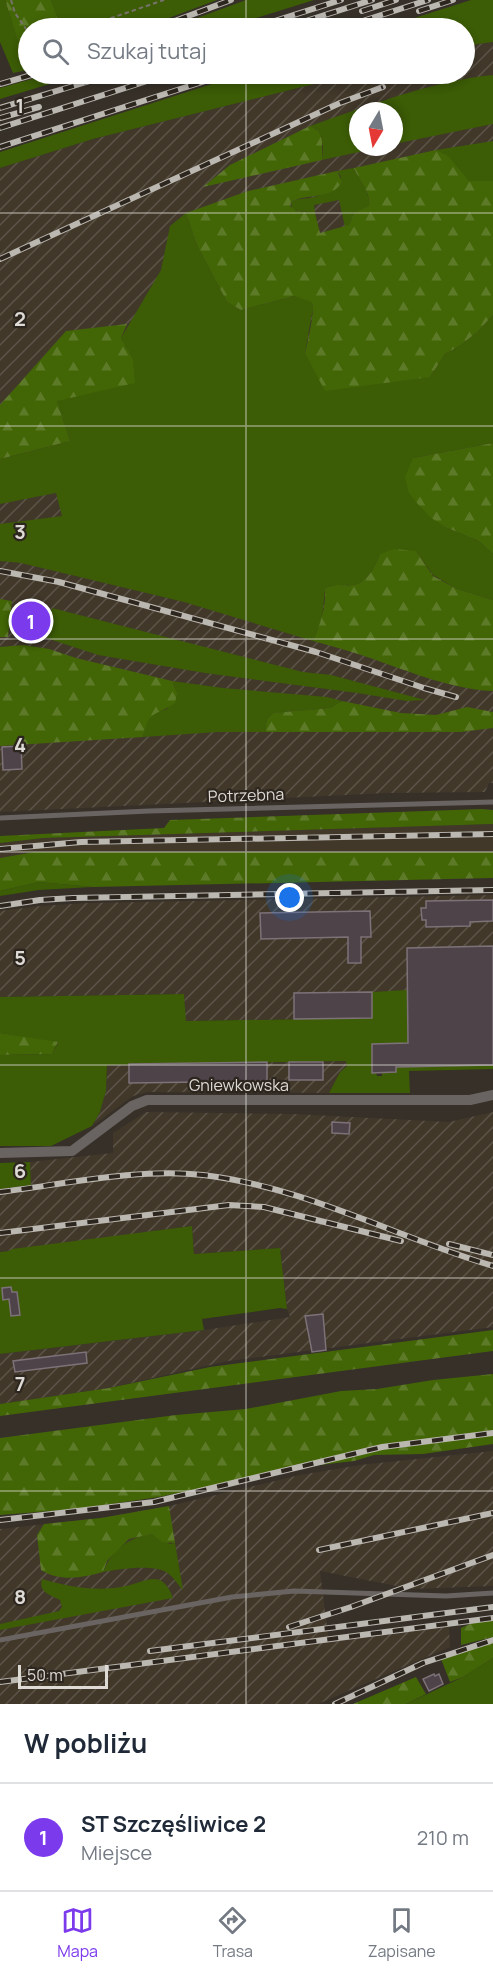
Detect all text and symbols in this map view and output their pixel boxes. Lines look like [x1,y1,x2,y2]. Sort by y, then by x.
search box [18,18,475,84]
icon: search [39,35,72,68]
text: Szukaj tutaj [87,36,207,66]
text: 1 [16,92,24,119]
north arrow [349,102,403,156]
text: 2 [14,305,26,332]
text: 3 [14,518,26,545]
pin: 1 [12,598,51,644]
text: 4 [14,731,26,758]
street label: Potrzebna [207,783,285,807]
your location [275,883,304,912]
text: 5 [14,944,26,971]
street label: Gniewkowska [189,1074,289,1096]
text: 6 [14,1157,26,1184]
text: 7 [15,1370,25,1397]
text: 8 [14,1583,26,1610]
scale bar [18,1662,108,1690]
text: 50 m [27,1664,63,1686]
text: W pobliżu [24,1725,147,1761]
text: ST Szczęśliwice 2 [81,1809,266,1839]
text: 1 [39,1824,48,1851]
text: 210 m [417,1824,469,1851]
text: Miejsce [81,1839,152,1866]
tab: Mapa [57,1904,98,1962]
tab: Trasa [213,1904,253,1962]
tab: Zapisane [368,1904,436,1962]

